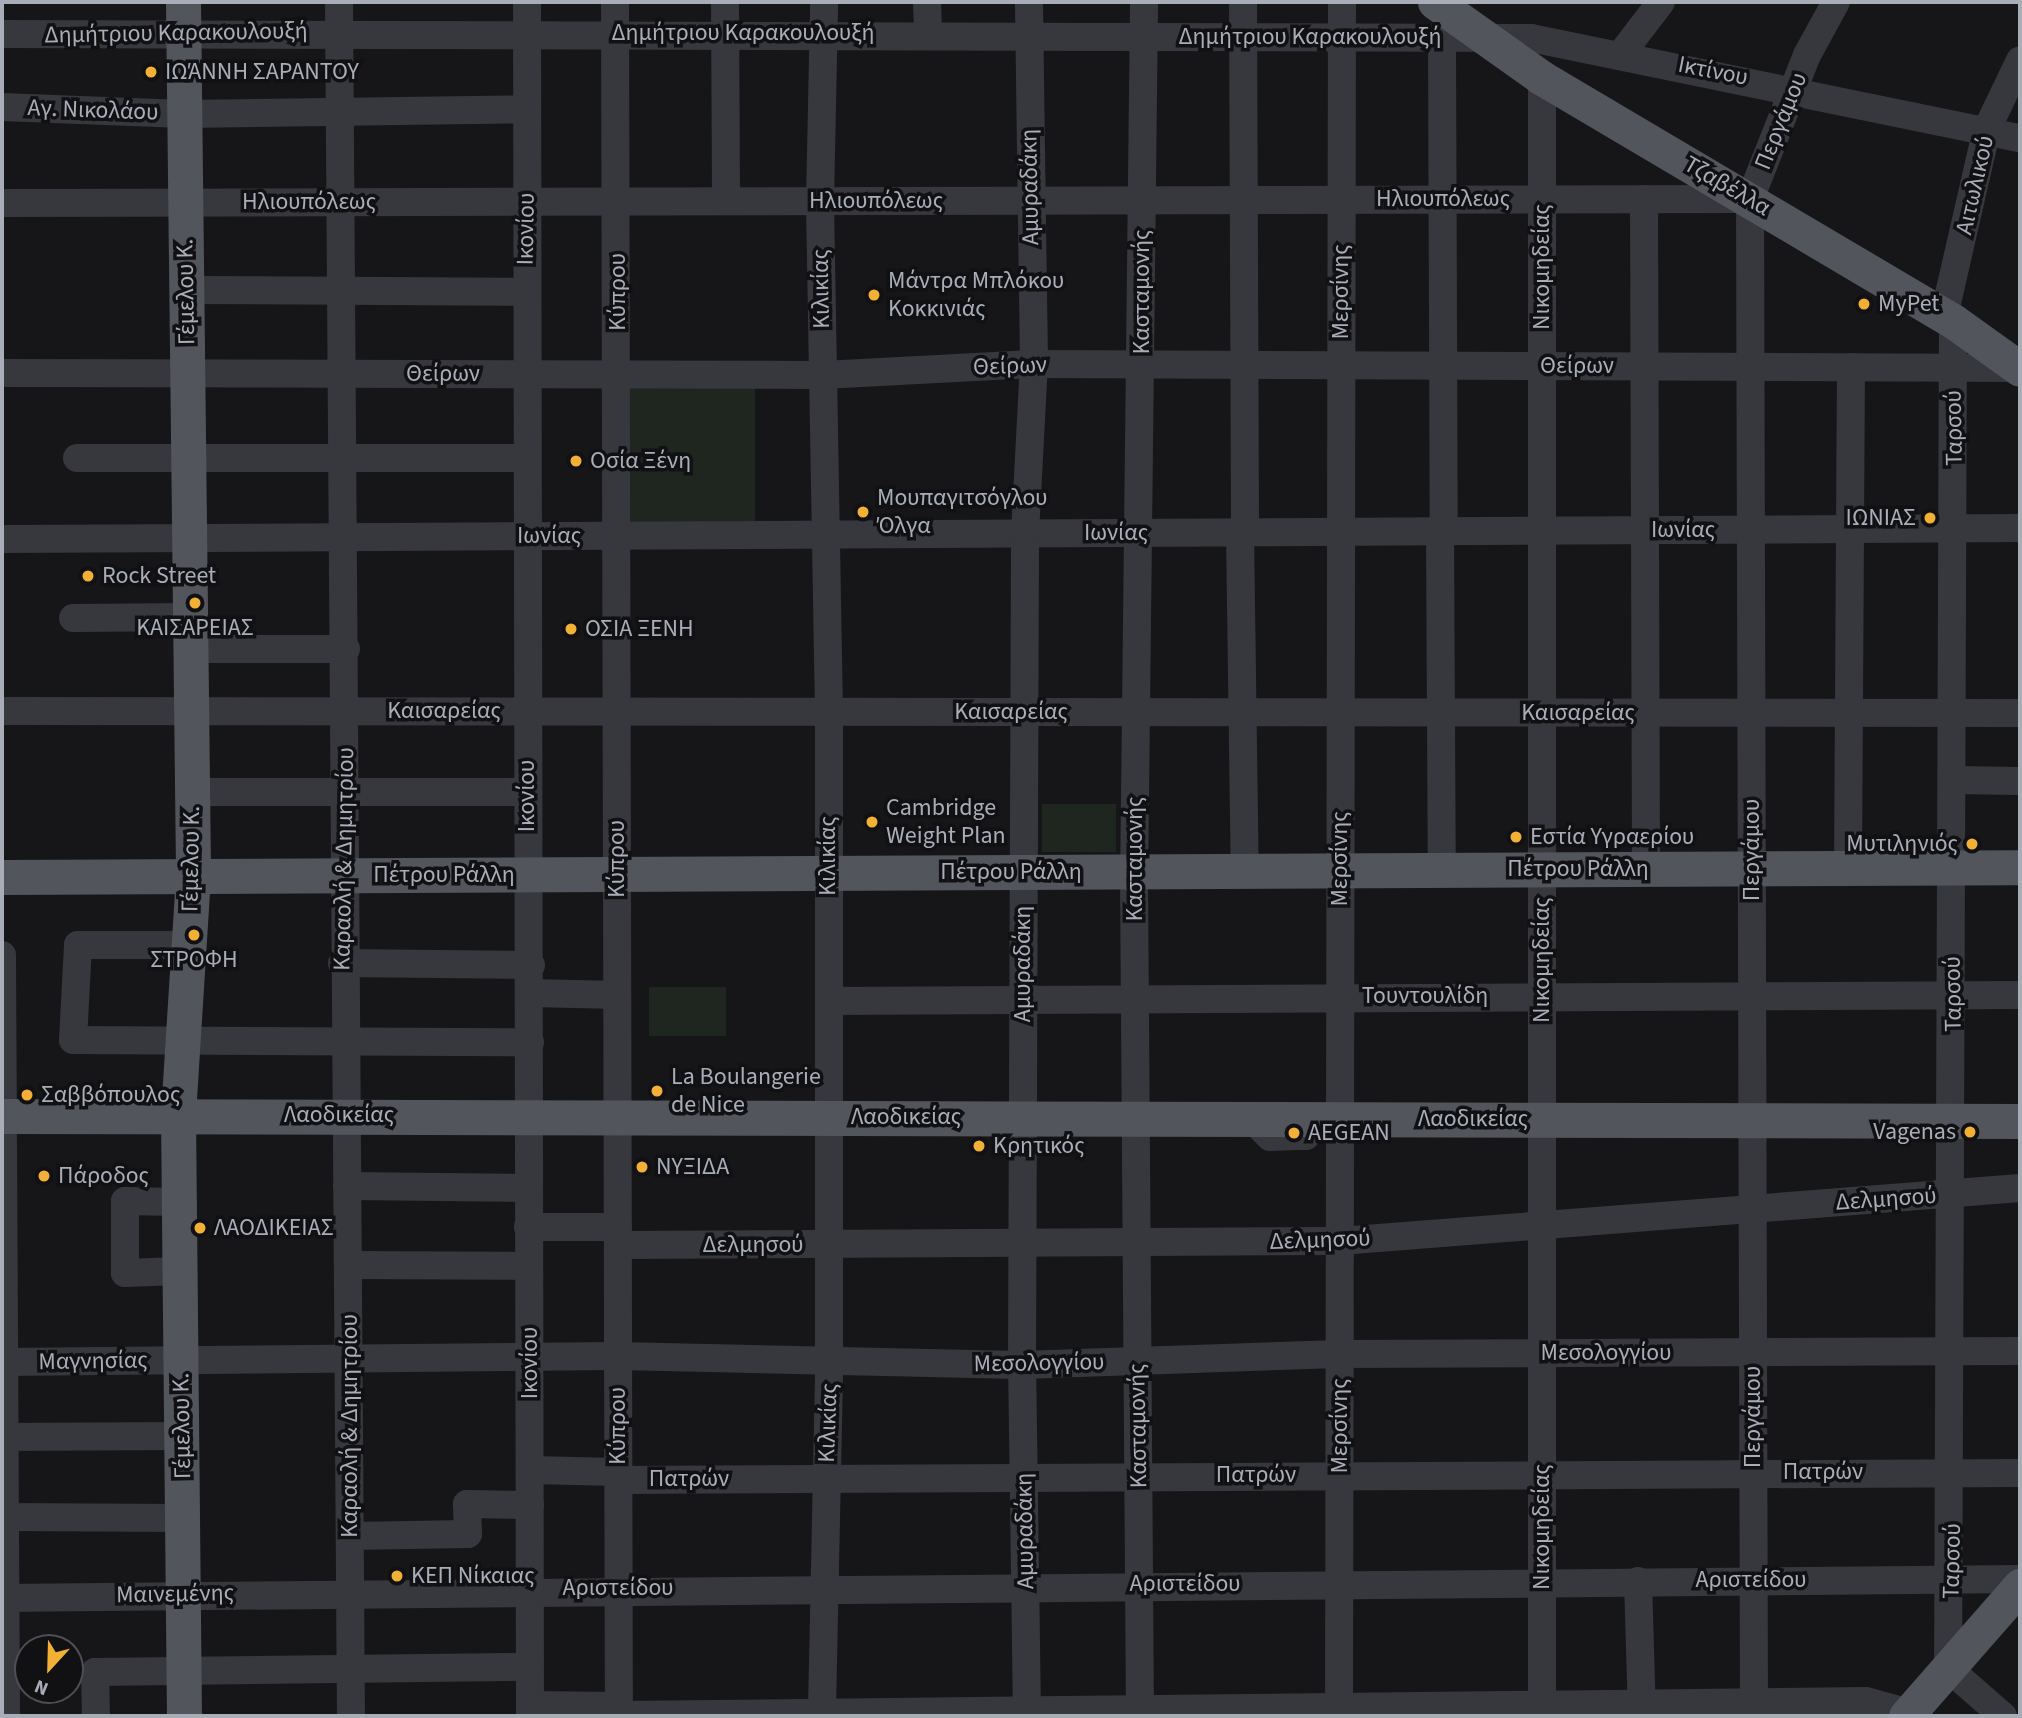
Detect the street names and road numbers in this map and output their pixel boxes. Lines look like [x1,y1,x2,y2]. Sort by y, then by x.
street label: Δημήτριου Καρακουλουξή [44,16,308,50]
street label: Δημήτριου Καρακουλουξή [611,19,875,47]
street label: Δημήτριου Καρακουλουξή [1178,23,1442,51]
street label: Ικτίνου [1676,50,1750,92]
street label: Περγάμου [1748,68,1814,174]
street label: Αγ. Νικολάου [27,93,159,127]
street label: Αμυραδάκη [1015,129,1045,245]
street label: Αιτωλικού [1950,133,2000,237]
street label: Τζαβέλλα [1679,150,1775,222]
street label: Ηλιουπόλεως [1376,185,1510,213]
street label: Ηλιουπόλεως [809,187,943,215]
street label: Ηλιουπόλεως [242,188,376,216]
street label: Ικονίου [511,192,541,266]
street label: Νικομηδείας [1528,204,1556,330]
street label: Κασταμονής [1128,230,1156,354]
street label: Γέμελου Κ. [171,239,201,345]
street label: Μερσίνης [1327,244,1355,340]
street label: Κιλικίας [806,249,836,329]
street label: Κύπρου [604,253,632,331]
street label: Θείρων [973,350,1047,382]
street label: Θείρων [1540,352,1614,380]
street label: Θείρων [406,360,480,388]
street label: Ταρσού [1939,390,1969,466]
street label: Ιωνίας [1651,516,1715,544]
street label: Ιωνίας [1084,519,1148,547]
street label: Ιωνίας [517,522,581,550]
street label: Καισαρείας [387,697,501,725]
street label: Καισαρείας [954,698,1068,726]
street label: Καισαρείας [1521,699,1635,727]
street label: Καραολή & Δημητρίου [328,747,360,971]
street label: Ικονίου [513,760,541,832]
street label: Κασταμονής [1121,797,1149,921]
street label: Περγάμου [1738,799,1766,901]
street label: Γέμελου Κ. [176,806,206,912]
street label: Μερσίνης [1326,811,1354,907]
street label: Κιλικίας [814,816,842,896]
street label: Κύπρου [603,820,631,898]
street label: Πέτρου Ράλλη [1507,855,1649,883]
street label: Πέτρου Ράλλη [940,858,1082,886]
street label: Πέτρου Ράλλη [373,861,515,889]
street label: Νικομηδείας [1528,897,1556,1023]
street label: Αμυραδάκη [1009,906,1037,1022]
street label: Ταρσού [1938,956,1968,1032]
street label: Τουντουλίδη [1362,982,1488,1010]
street label: Λαοδικείας [284,1101,394,1129]
street label: Λαοδικείας [851,1103,961,1131]
street label: Λαοδικείας [1418,1105,1528,1133]
street label: Δελμησού [1835,1181,1937,1217]
street label: Δελμησού [1269,1224,1371,1256]
street label: Δελμησού [702,1231,804,1259]
street label: Καραολή & Δημητρίου [336,1314,364,1538]
street label: Ικονίου [516,1327,544,1399]
street label: Μεσολογγίου [1541,1339,1671,1367]
street label: Μαγνησίας [38,1346,148,1376]
street label: Μεσολογγίου [973,1347,1105,1379]
street label: Κασταμονής [1123,1363,1153,1489]
street label: Περγάμου [1739,1366,1767,1468]
street label: Γέμελου Κ. [167,1373,197,1479]
street label: Μερσίνης [1326,1378,1354,1474]
street label: Κιλικίας [812,1383,844,1463]
street label: Κύπρου [604,1387,632,1465]
street label: Πατρών [1783,1458,1863,1486]
street label: Πατρών [1216,1461,1296,1489]
street label: Νικομηδείας [1528,1464,1556,1590]
street label: Πατρών [649,1465,729,1493]
street label: Αμυραδάκη [1010,1473,1040,1589]
street label: Ταρσού [1937,1523,1967,1599]
street label: Αριστείδου [1695,1566,1807,1594]
street label: Αριστείδου [1129,1570,1241,1598]
street label: Αριστείδου [562,1574,674,1602]
street label: Μαινεμένης [116,1579,234,1609]

